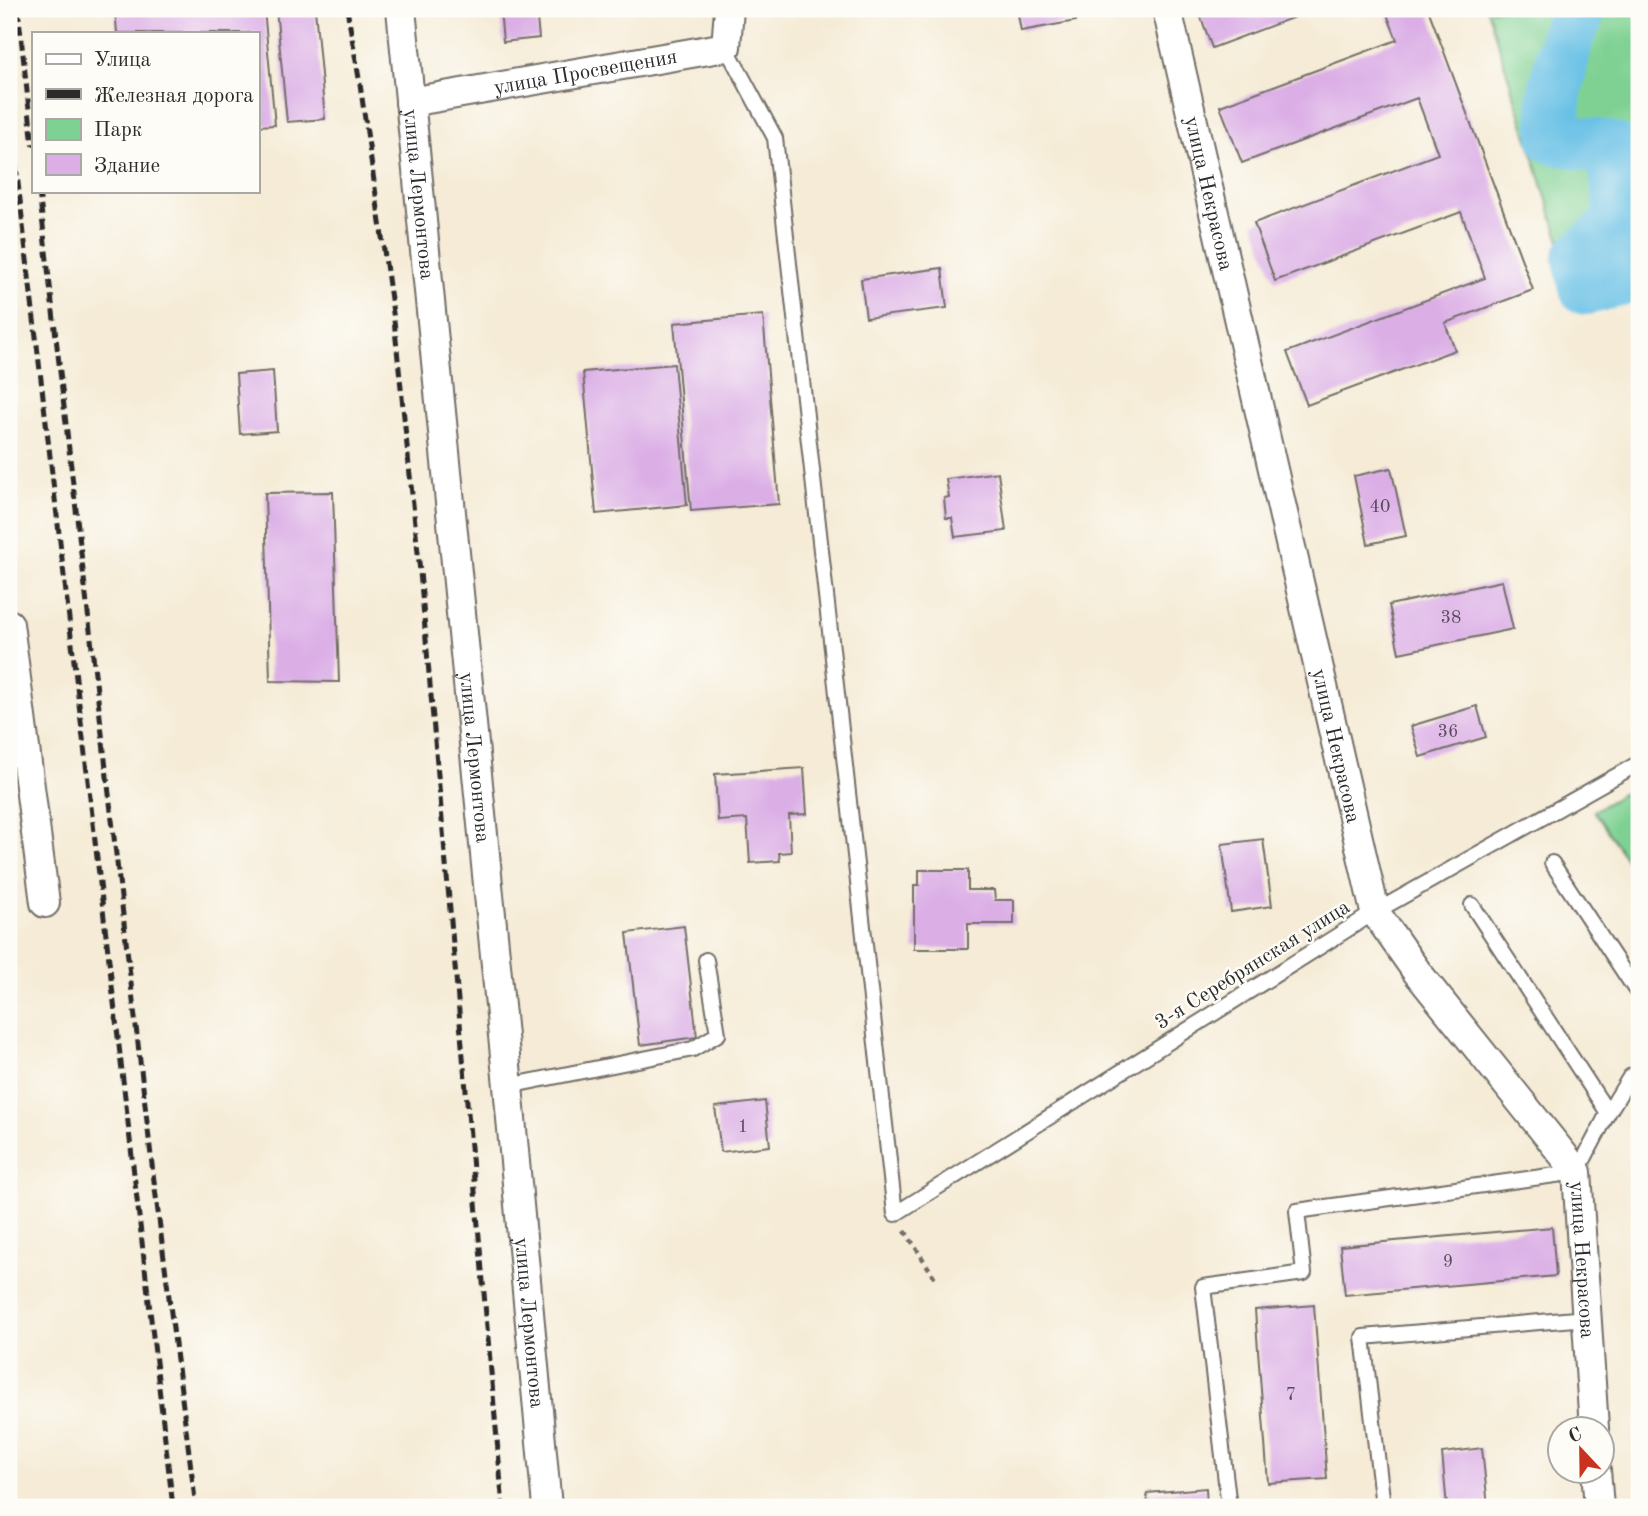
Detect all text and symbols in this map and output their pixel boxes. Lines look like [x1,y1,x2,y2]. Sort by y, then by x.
legend [32,32,259,192]
street label: улица Просвещения [492,47,679,99]
text: Улица [94,50,151,71]
text: Железная дорога [94,86,254,107]
street label: улица Лермонтова [399,108,437,281]
street label: улица Некрасова [1180,114,1236,273]
text: Парк [94,120,143,141]
text: Здание [94,156,160,177]
house number: 40 [1370,498,1390,516]
house number: 38 [1441,609,1461,627]
street label: улица Некрасова [1307,667,1363,825]
street label: улица Лермонтова [455,671,493,844]
house number: 36 [1438,723,1458,741]
street label: 3-я Серебрянская улица [1152,897,1354,1034]
house number: 1 [738,1118,748,1136]
street label: улица Некрасова [1566,1180,1597,1339]
street label: улица Лермонтова [510,1237,547,1409]
house number: 9 [1443,1253,1453,1271]
house number: 7 [1286,1386,1296,1404]
north arrow [1546,1414,1616,1484]
text: С [1566,1425,1585,1448]

